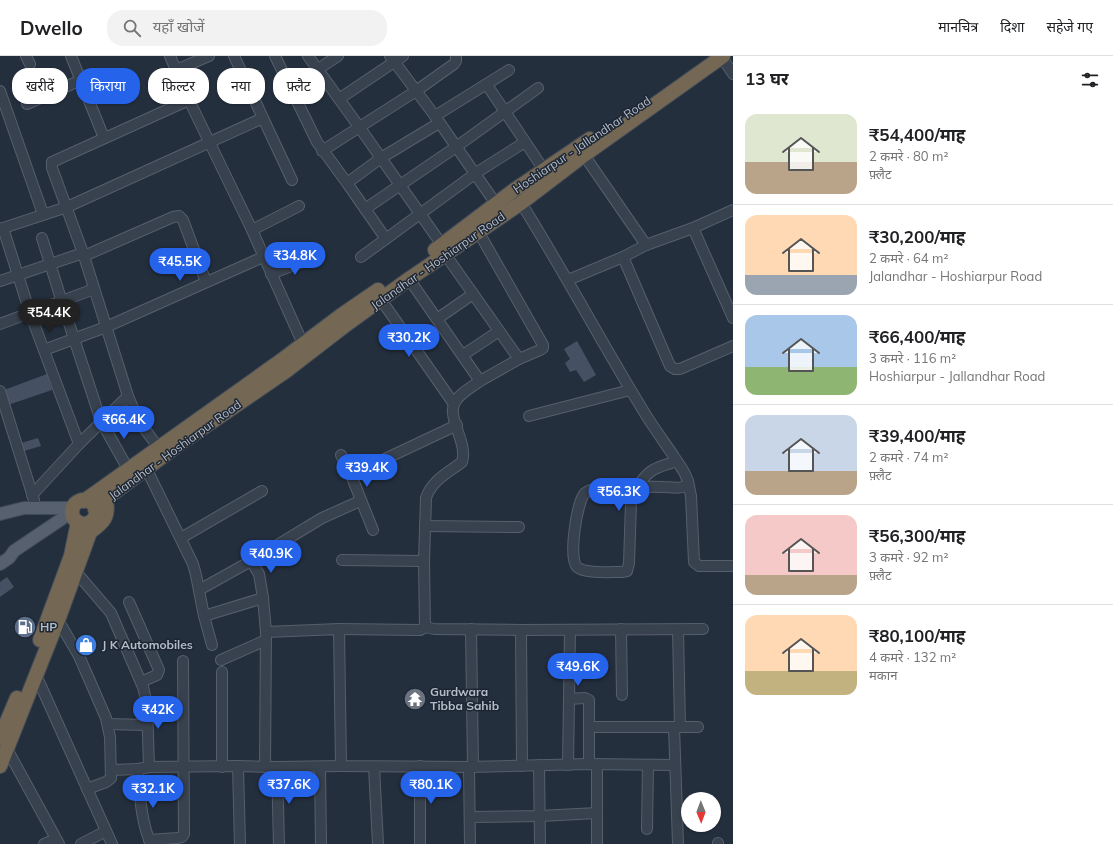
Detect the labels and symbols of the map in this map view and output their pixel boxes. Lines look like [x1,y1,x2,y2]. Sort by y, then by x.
street label: Hoshiarpur - Jallandhar Road [510,93,653,196]
street label: Jalandhar - Hoshiarpur Road [368,209,508,313]
pin: ₹34.8K [262,242,328,276]
pin: ₹45.5K [147,248,213,282]
pin: ₹54.4K [16,299,82,333]
pin: ₹30.2K [376,324,442,358]
street label: Jalandhar - Hoshiarpur Road [106,397,244,503]
pin: ₹66.4K [91,406,157,440]
pin: ₹39.4K [334,454,400,488]
pin: ₹56.3K [586,478,652,512]
pin: ₹40.9K [238,540,304,574]
fuel station icon: HP [12,614,38,640]
place label: HP [40,619,57,634]
shop icon: J K Automobiles [73,632,99,658]
place label: J K Automobiles [102,637,193,652]
pin: ₹49.6K [545,653,611,687]
place label: Gurdwara Tibba Sahib [430,684,499,713]
temple icon: Gurdwara Tibba Sahib [402,686,428,712]
pin: ₹42K [134,696,182,730]
pin: ₹37.6K [256,771,322,805]
pin: ₹80.1K [398,771,464,805]
pin: ₹32.1K [120,775,186,809]
north arrow [681,792,721,832]

